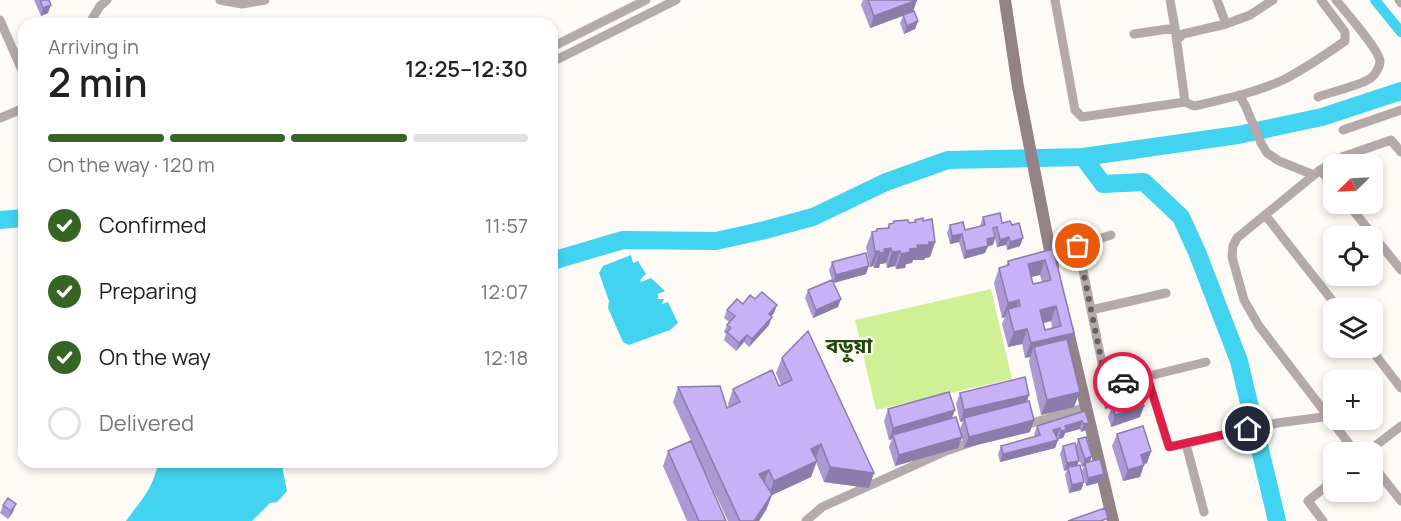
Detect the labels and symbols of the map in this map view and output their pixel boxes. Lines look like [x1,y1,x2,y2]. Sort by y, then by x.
north arrow [1323,154,1383,214]
pin [1052,220,1103,271]
district label: বড়ুয়া [825,331,873,363]
courier [1093,352,1153,412]
pin [1222,403,1273,454]

